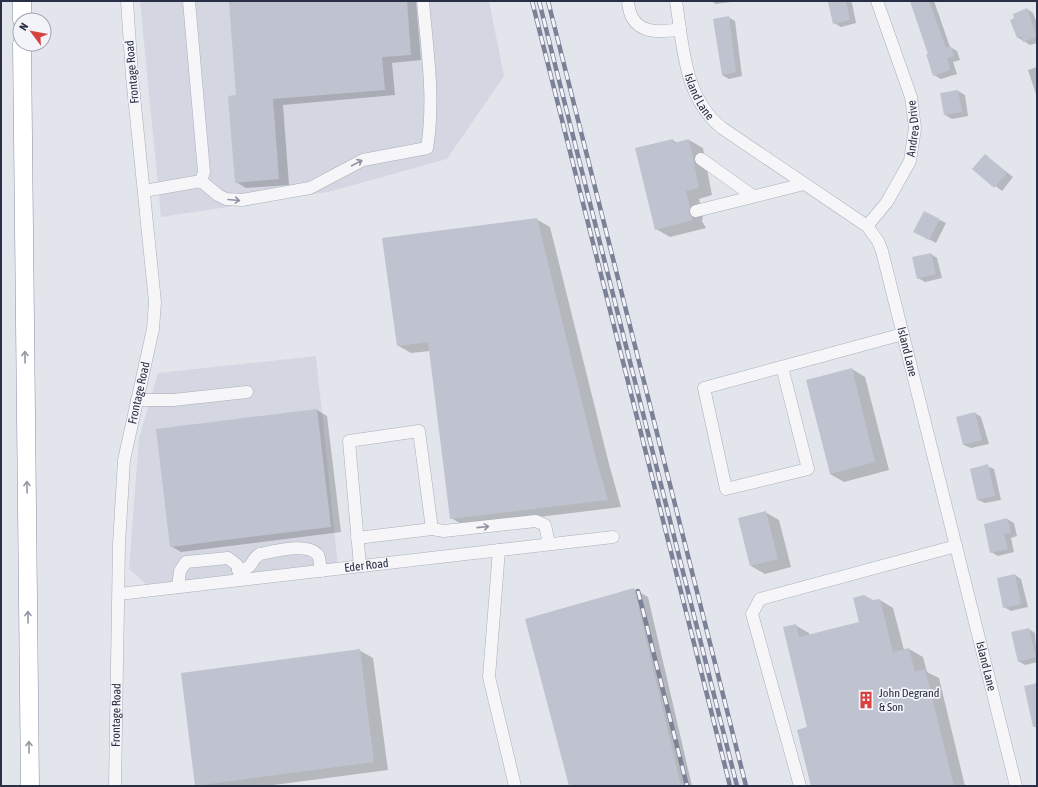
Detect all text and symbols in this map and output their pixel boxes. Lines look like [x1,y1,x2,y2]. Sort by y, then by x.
north arrow [12,12,52,52]
text: N [17,21,30,33]
street label: Frontage Road [122,40,142,104]
street label: Island Lane [682,72,717,123]
street label: Andrea Drive [904,99,922,158]
one-way arrow [351,159,363,166]
one-way arrow [227,196,240,203]
street label: Island Lane [894,325,920,378]
one-way arrow [22,351,29,364]
street label: Frontage Road [125,360,153,425]
one-way arrow [23,481,31,494]
one-way arrow [476,523,489,530]
street label: Eder Road [343,556,389,575]
one-way arrow [24,611,32,624]
street label: Island Lane [973,640,999,692]
street label: Frontage Road [109,683,124,747]
place label: John Degrand & Son [879,686,939,714]
building icon: John Degrand & Son [856,690,876,710]
one-way arrow [25,741,33,754]

